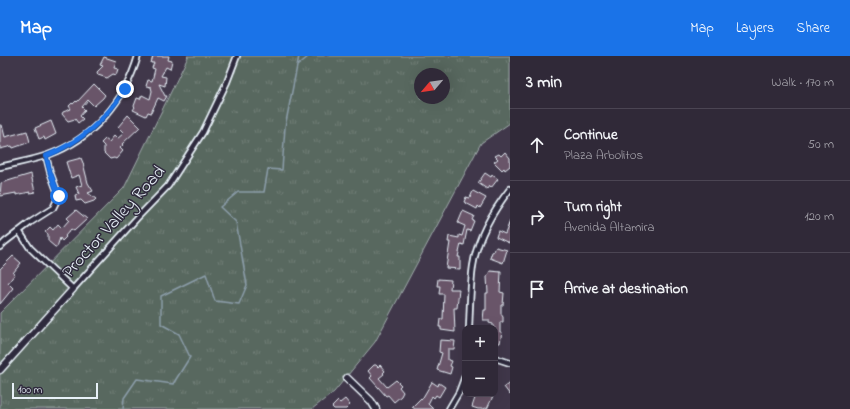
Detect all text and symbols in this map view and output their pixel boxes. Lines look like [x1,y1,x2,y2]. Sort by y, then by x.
text: Map [20,15,52,42]
text: Map [690,18,714,39]
text: Layers [736,18,774,39]
text: Share [796,18,830,39]
north arrow [414,68,450,104]
text: 3 min [526,70,562,95]
text: Walk · 170 m [771,73,834,92]
route end [116,80,134,98]
text: Continue [564,124,618,146]
icon: ahead [526,134,548,156]
text: 50 m [808,135,834,154]
text: Plaza Arbolitos [564,146,643,165]
street label: Proctor Valley Road [57,160,172,284]
route start [50,187,68,205]
text: Turn right [564,196,622,218]
icon: right [526,206,548,228]
text: 120 m [804,207,834,226]
text: Avenida Altamira [564,218,655,237]
icon: arrive [526,278,548,300]
text: Arrive at destination [564,278,688,300]
map controls [462,325,498,397]
button: + [462,325,498,361]
button: − [462,361,498,397]
scale bar [12,381,98,400]
text: 100 m [18,382,42,398]

